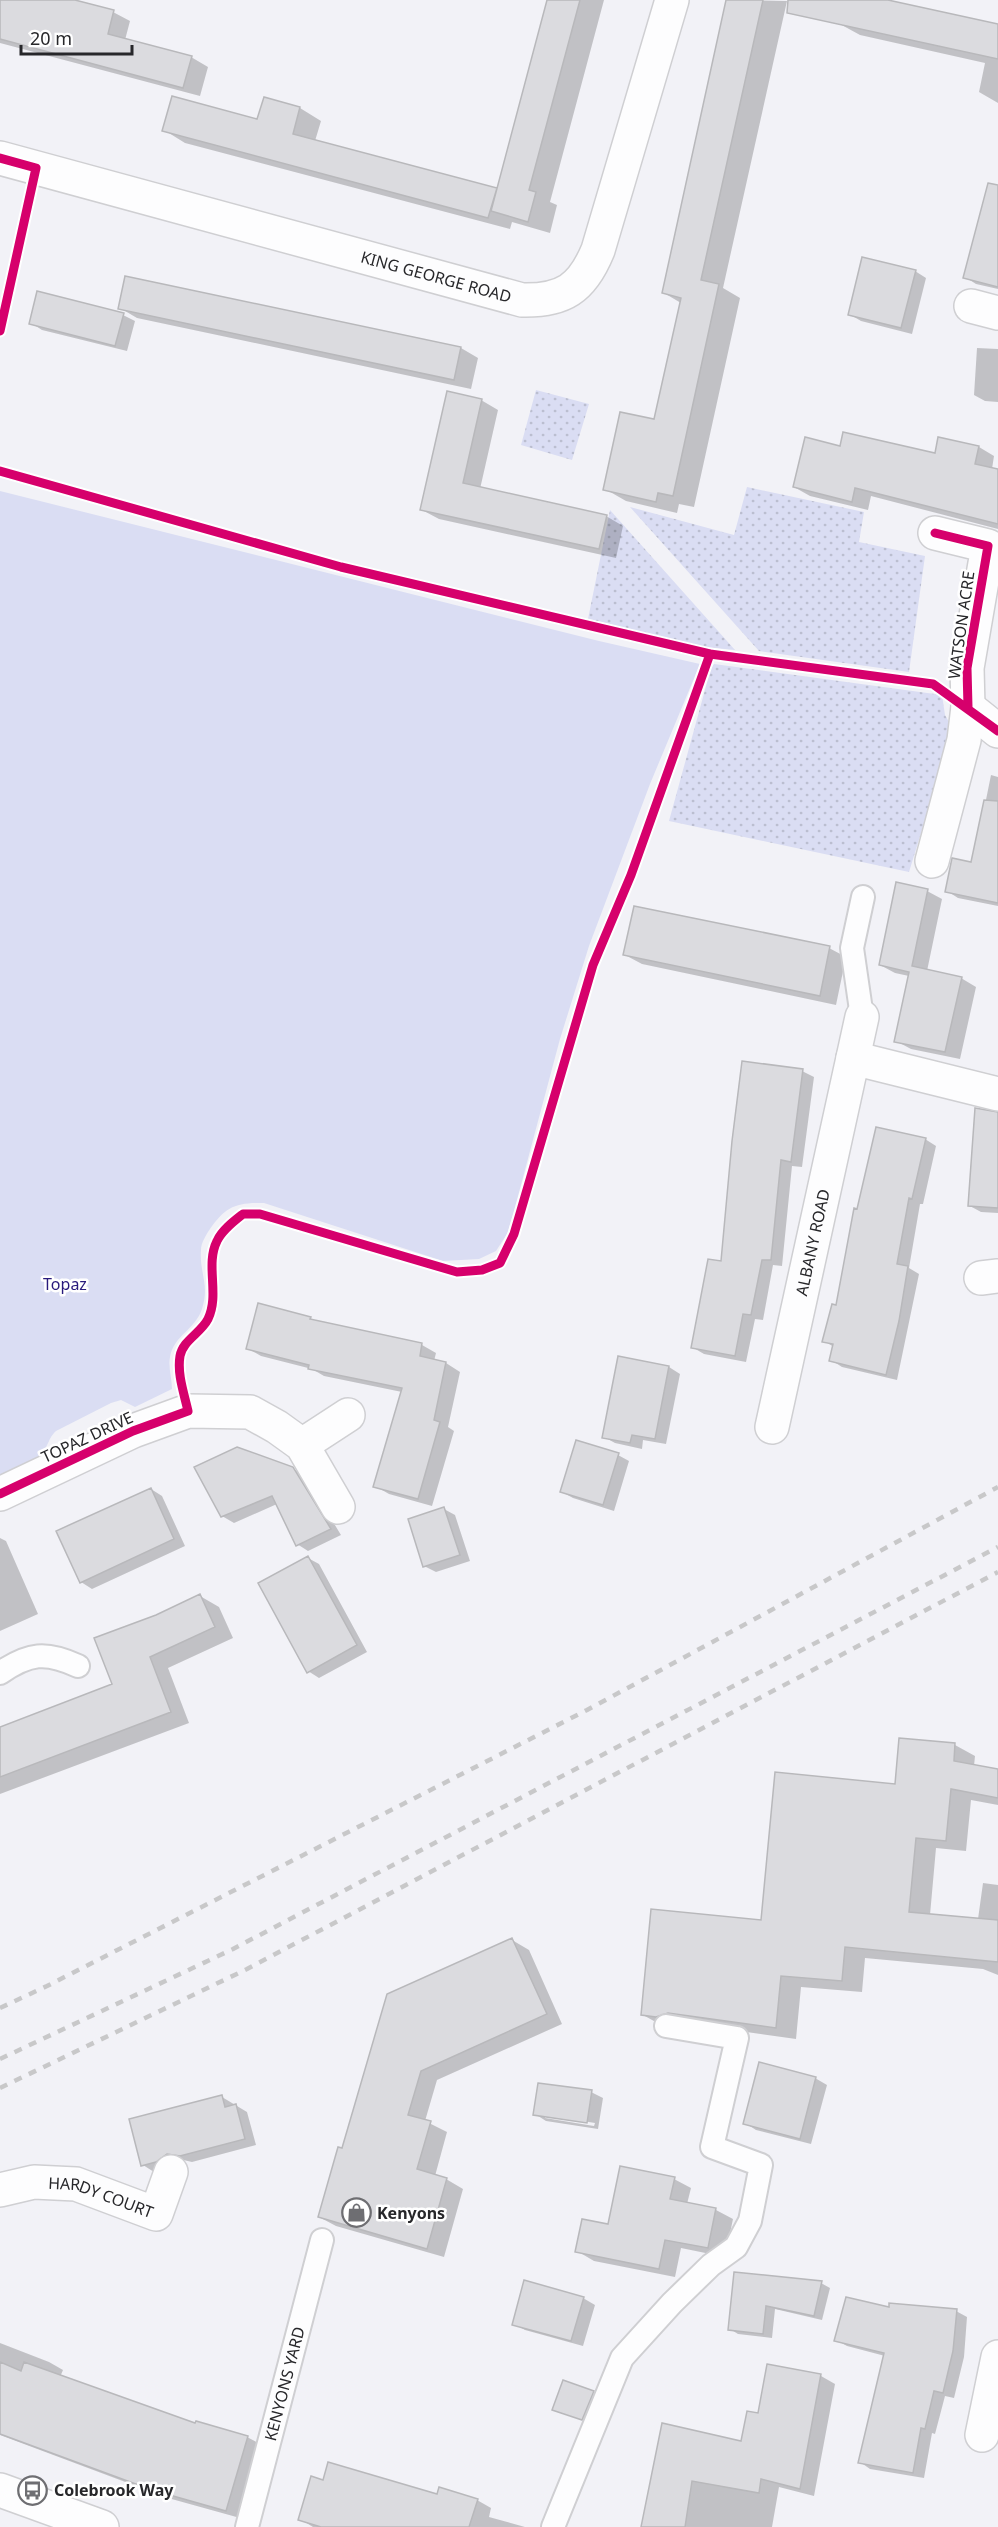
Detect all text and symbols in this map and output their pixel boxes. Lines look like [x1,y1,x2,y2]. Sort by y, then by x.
scale bar [21,18,132,56]
text: 20 m [30,26,72,50]
street label: KING GEORGE ROAD [358,246,514,308]
street label: WATSON ACRE [943,570,979,680]
street label: ALBANY ROAD [790,1187,835,1298]
park label: Topaz [43,1273,87,1295]
street label: TOPAZ DRIVE [37,1406,137,1468]
street label: HARDY COURT [48,2172,157,2223]
shop icon: Kenyons [340,2197,372,2229]
place label: Kenyons [377,2202,445,2224]
street label: KENYONS YARD [259,2324,310,2443]
bus stop icon: Colebrook Way [17,2474,49,2506]
place label: Colebrook Way [54,2479,174,2501]

